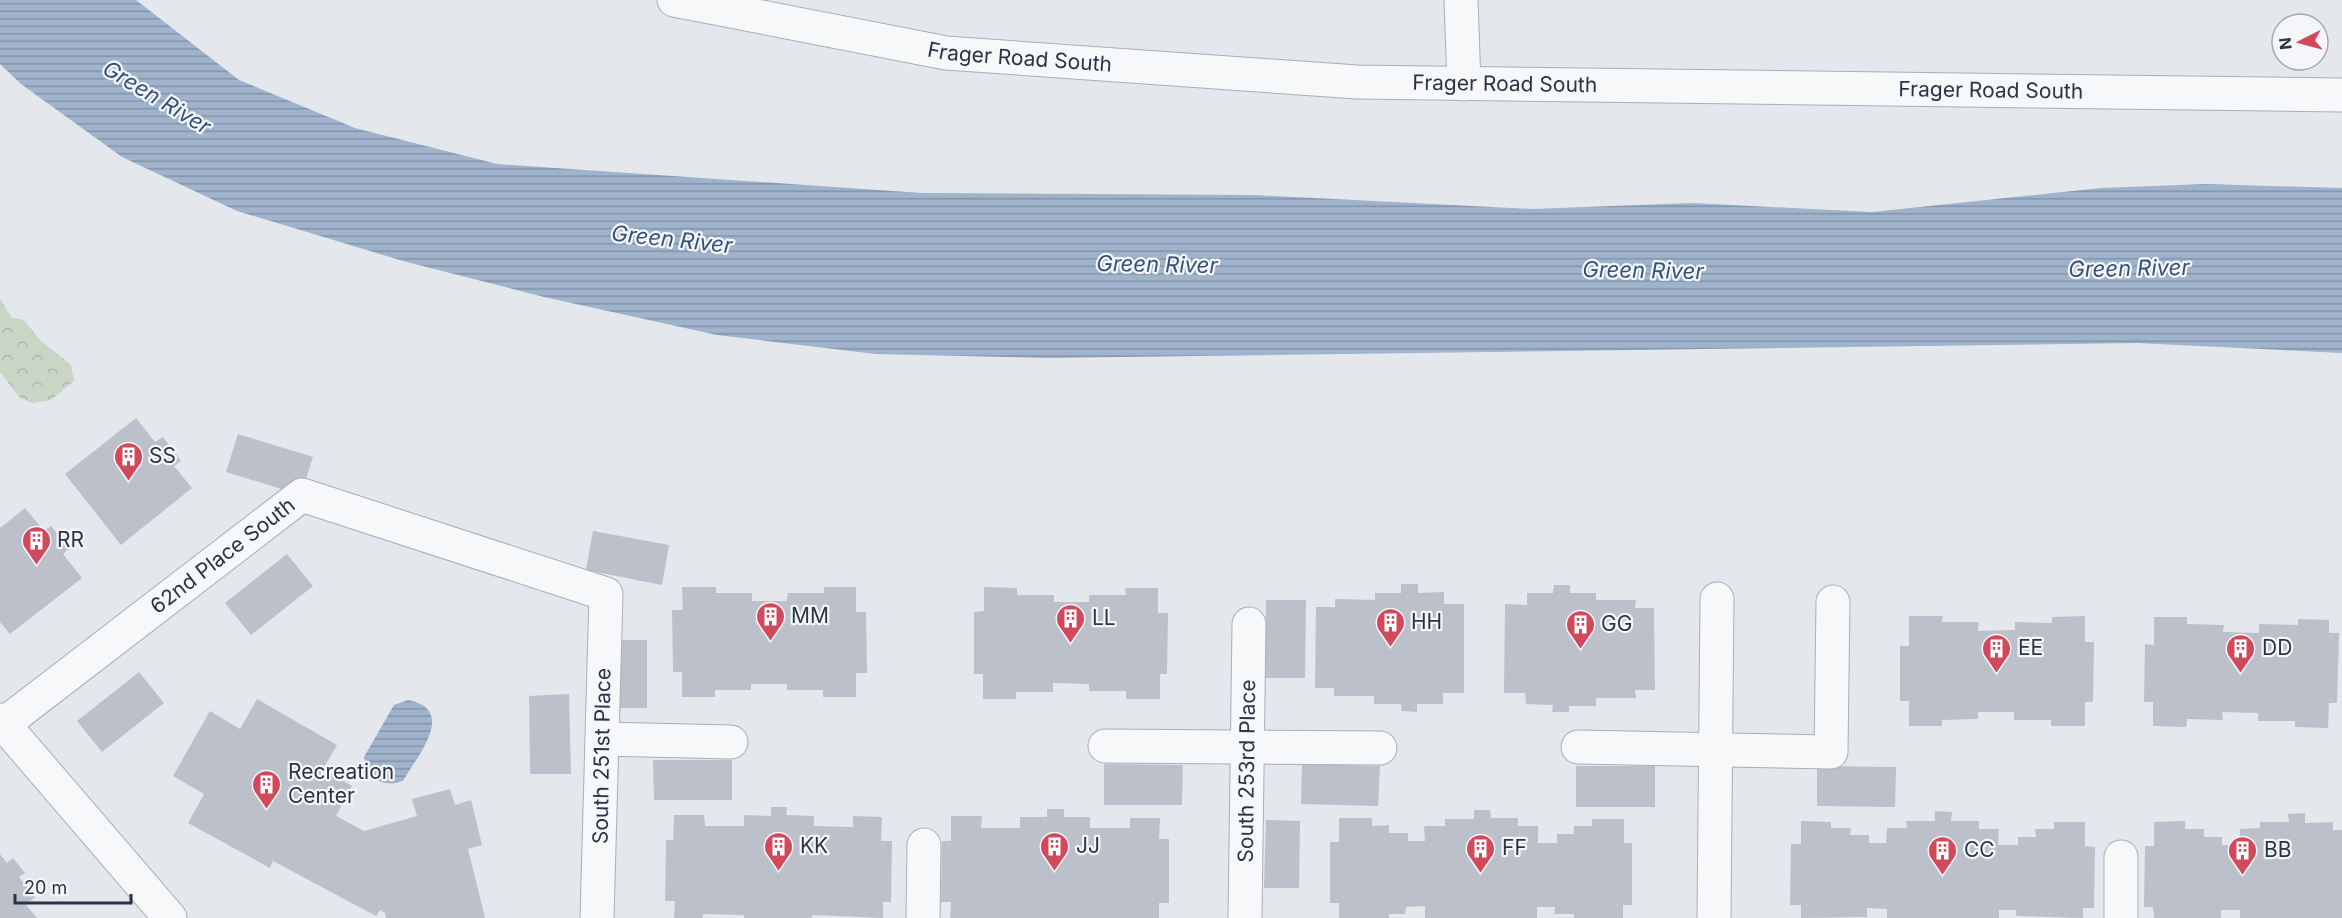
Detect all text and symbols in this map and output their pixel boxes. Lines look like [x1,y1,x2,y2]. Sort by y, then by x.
north arrow [2270,12,2330,72]
text: N [2274,36,2296,51]
street label: Frager Road South [926,37,1113,77]
water label: Green River [98,55,216,140]
street label: Frager Road South [1412,70,1597,97]
street label: Frager Road South [1898,76,2083,104]
water label: Green River [610,220,734,258]
water label: Green River [1096,250,1219,278]
water label: Green River [2068,254,2191,282]
water label: Green River [1582,256,1705,284]
building icon: SS [112,440,144,482]
place label: SS [149,443,176,468]
street label: 62nd Place South [145,492,300,619]
building icon: RR [20,524,52,566]
place label: RR [57,527,84,552]
building icon: MM [754,600,786,642]
building icon: LL [1055,602,1087,644]
place label: MM [791,603,829,628]
place label: LL [1092,605,1116,630]
building icon: HH [1374,606,1406,648]
building icon: GG [1564,608,1596,650]
place label: HH [1411,609,1442,634]
place label: GG [1601,611,1632,636]
building icon: EE [1981,632,2013,674]
building icon: DD [2225,632,2257,674]
place label: EE [2018,635,2043,660]
place label: DD [2262,635,2292,660]
street label: South 251st Place [587,668,616,844]
street label: South 253rd Place [1233,679,1260,863]
place label: Recreation Center [288,759,394,808]
building icon: Recreation Center [251,768,283,810]
building icon: KK [763,830,795,872]
building icon: JJ [1039,830,1071,872]
building icon: FF [1465,832,1497,874]
place label: KK [800,833,828,858]
place label: JJ [1076,833,1100,858]
building icon: CC [1927,834,1959,876]
building icon: BB [2227,834,2259,876]
place label: FF [1502,835,1527,860]
place label: CC [1964,837,1995,862]
place label: BB [2264,837,2291,862]
scale bar [15,867,130,905]
text: 20 m [24,877,67,898]

